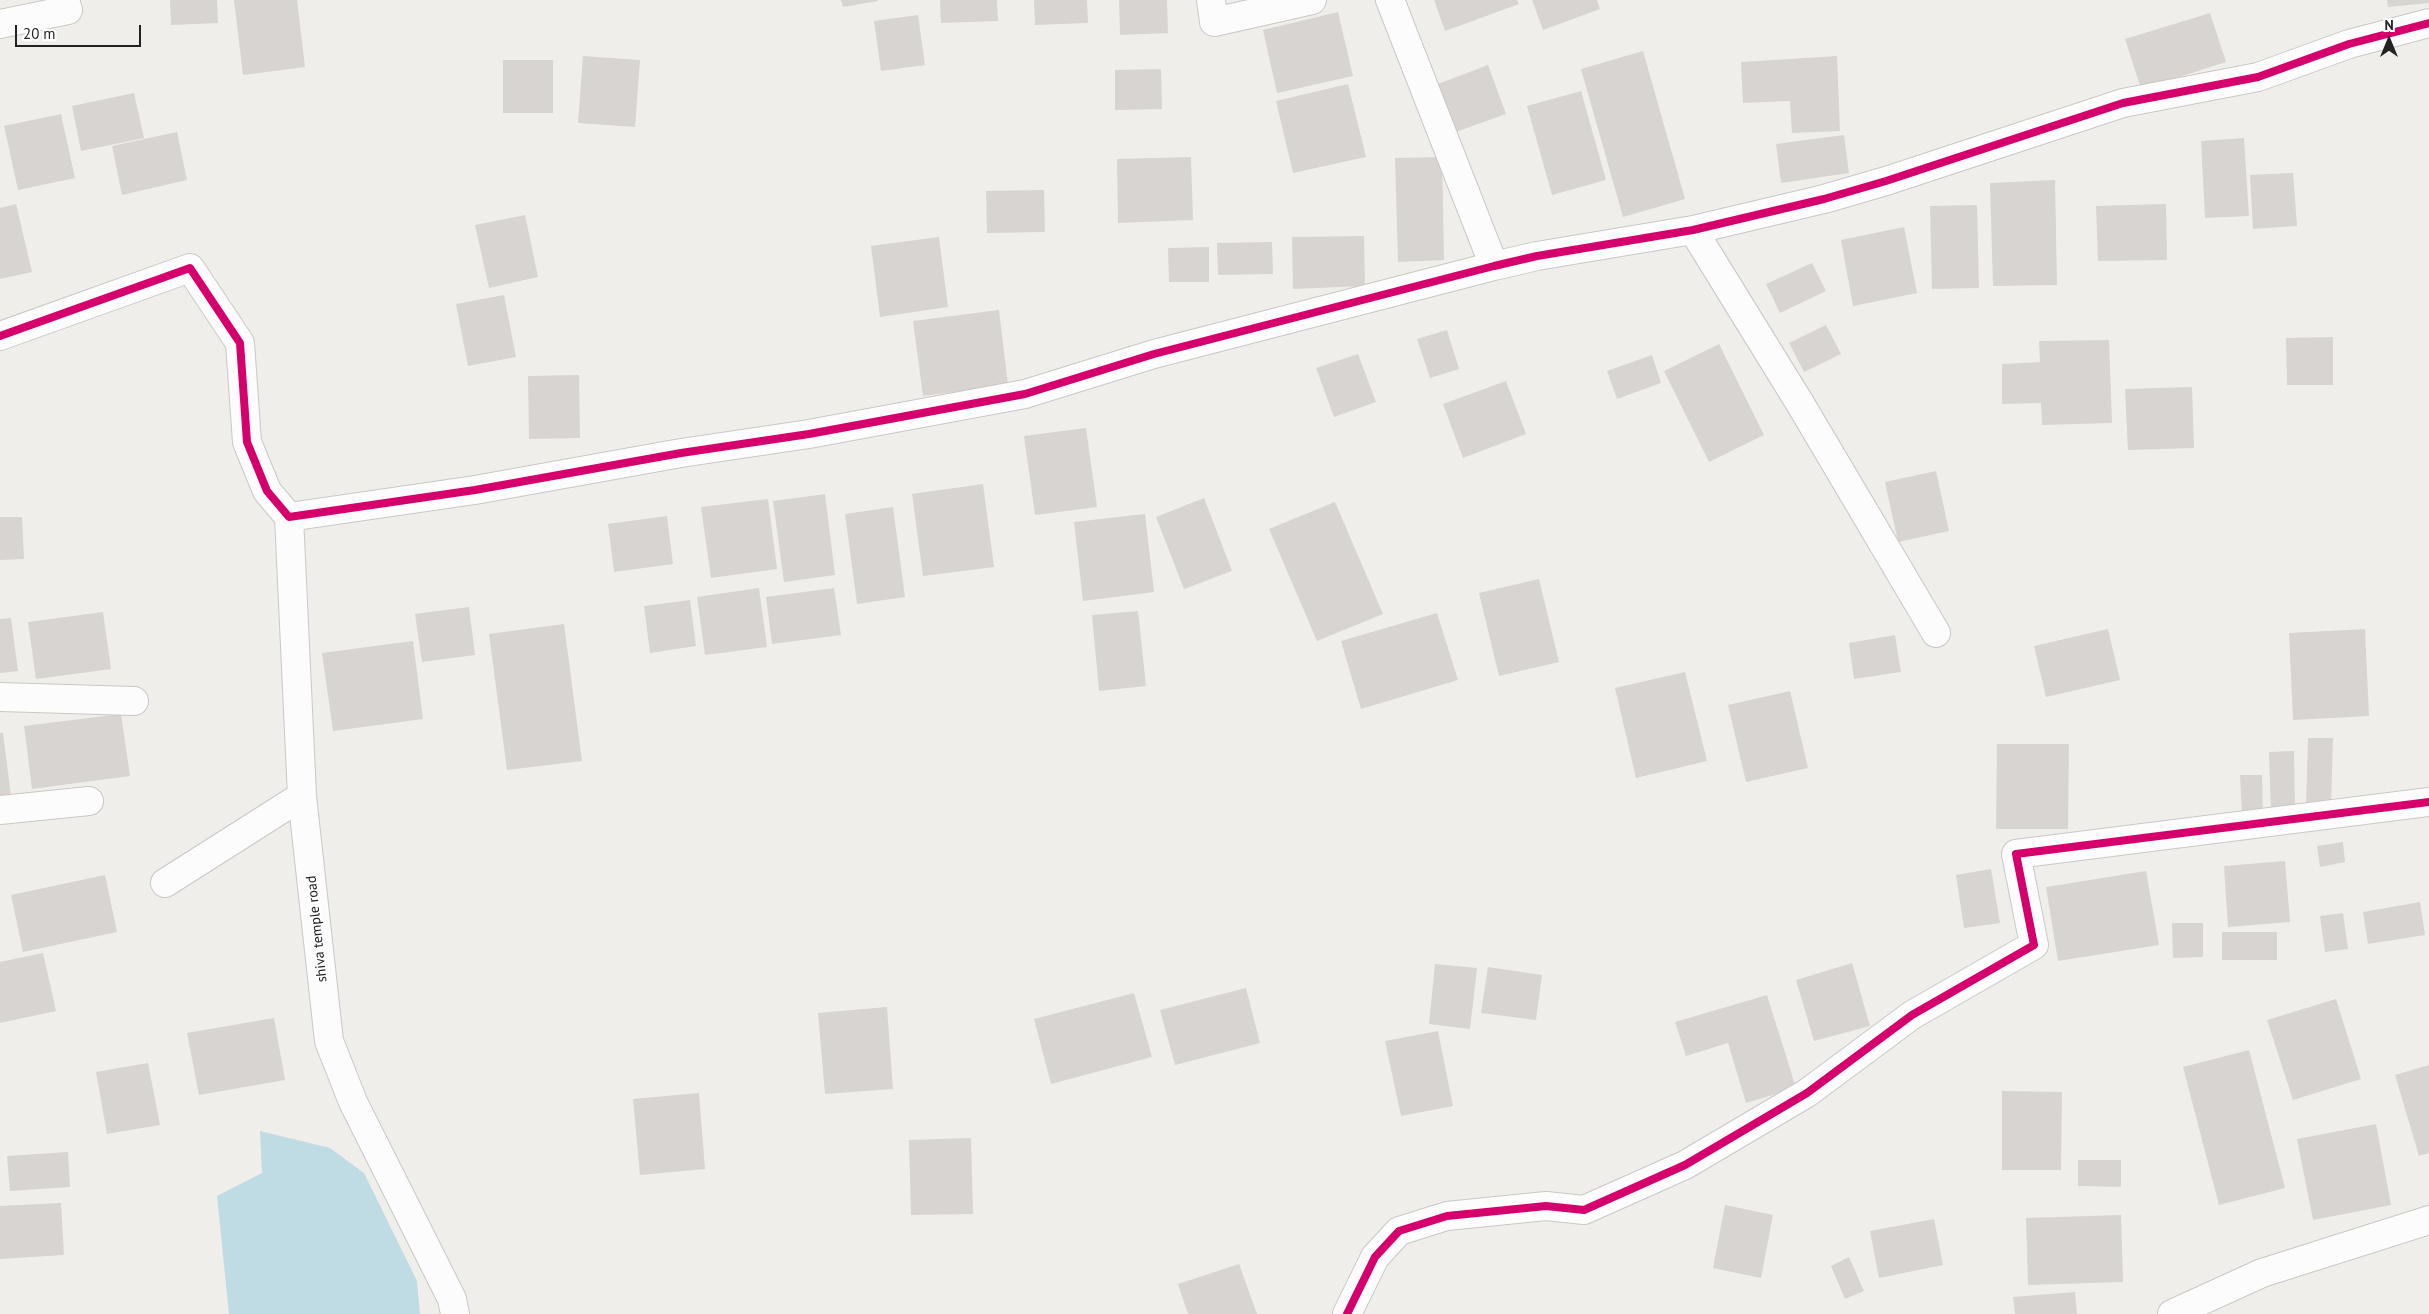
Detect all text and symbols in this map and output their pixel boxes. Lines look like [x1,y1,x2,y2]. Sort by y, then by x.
scale bar [18,15,144,47]
north arrow [2364,15,2414,65]
text: N [2384,16,2394,34]
text: 20 m [23,24,56,43]
street label: shiva temple road [303,875,331,983]

